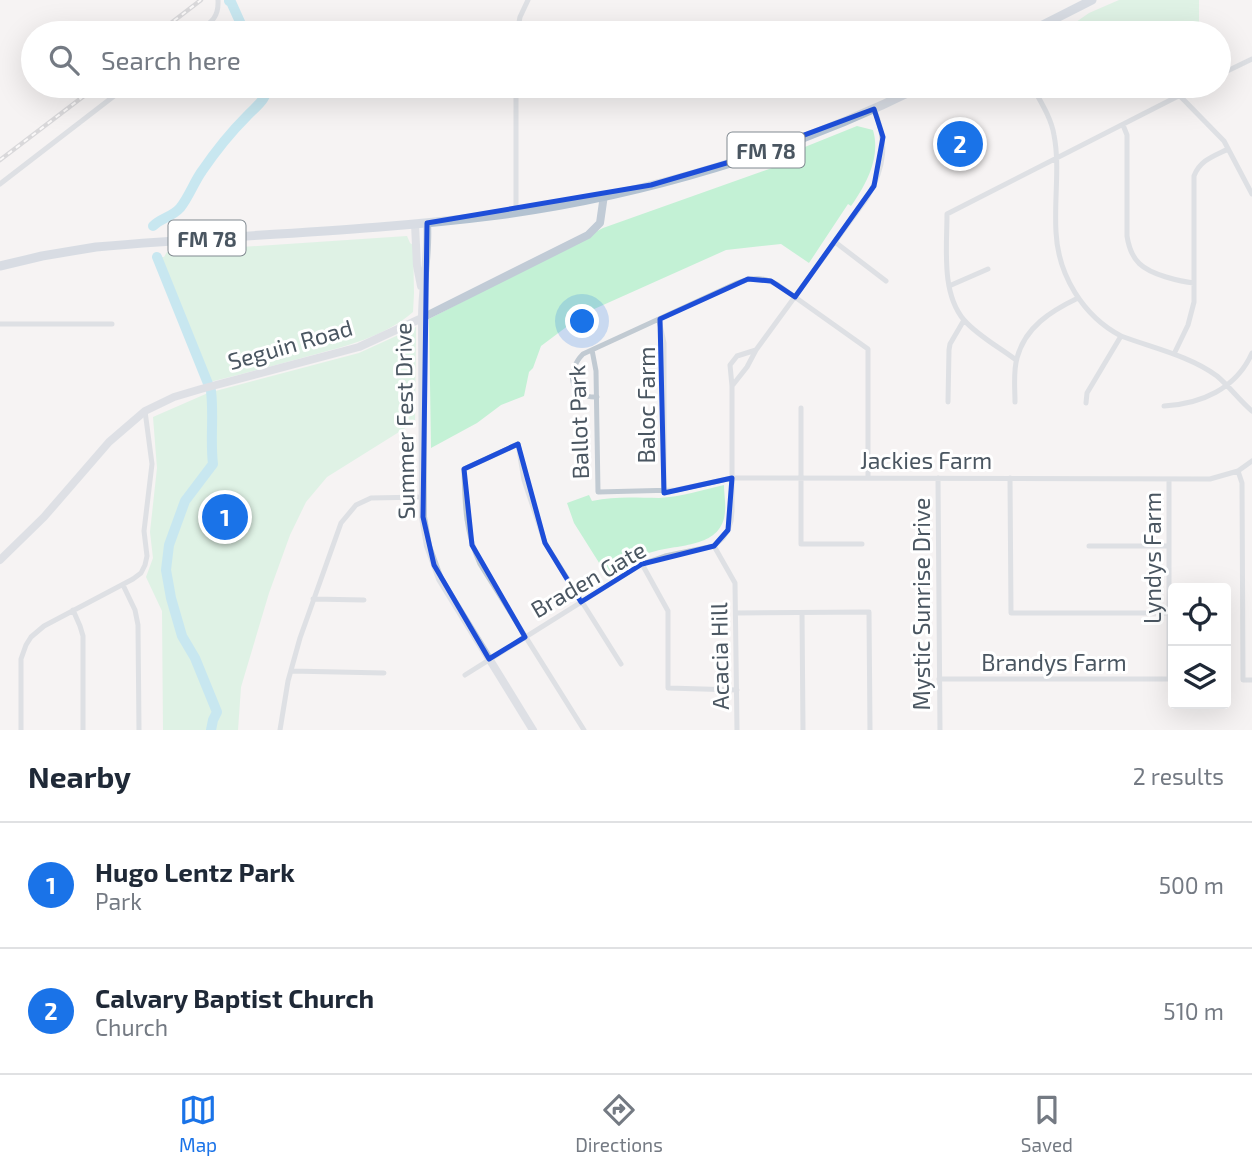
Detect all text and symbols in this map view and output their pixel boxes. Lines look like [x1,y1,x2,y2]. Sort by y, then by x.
search box [21,21,1231,98]
icon: search [45,41,83,79]
text: Search here [101,44,241,75]
pin: 2 [937,118,983,170]
road number: FM 78 [728,132,804,168]
road number: FM 78 [168,220,246,256]
your location [565,304,599,338]
street label: Seguin Road [224,313,356,375]
street label: Summer Fest Drive [388,322,420,520]
street label: Baloc Farm [632,346,660,464]
street label: Ballot Park [562,364,594,480]
street label: Jackies Farm [860,446,992,474]
pin: 1 [202,491,248,543]
street label: Lyndys Farm [1138,492,1166,624]
street label: Mystic Sunrise Drive [907,498,935,710]
street label: Braden Gate [525,535,651,623]
map controls [1168,583,1231,709]
button: locate [1168,583,1231,646]
street label: Acacia Hill [704,602,734,710]
button: layers [1168,646,1231,709]
street label: Brandys Farm [981,648,1127,676]
text: Nearby [28,758,131,794]
text: 2 results [1133,762,1224,790]
text: Hugo Lentz Park [95,856,295,887]
text: 1 [46,871,56,899]
text: 500 m [1159,871,1224,899]
text: Park [95,887,142,915]
text: Calvary Baptist Church [95,982,374,1013]
text: 2 [44,997,58,1025]
text: 510 m [1163,997,1224,1025]
text: Church [95,1013,168,1041]
tab: Map [179,1091,217,1156]
tab: Directions [575,1091,663,1156]
tab: Saved [1021,1091,1073,1156]

